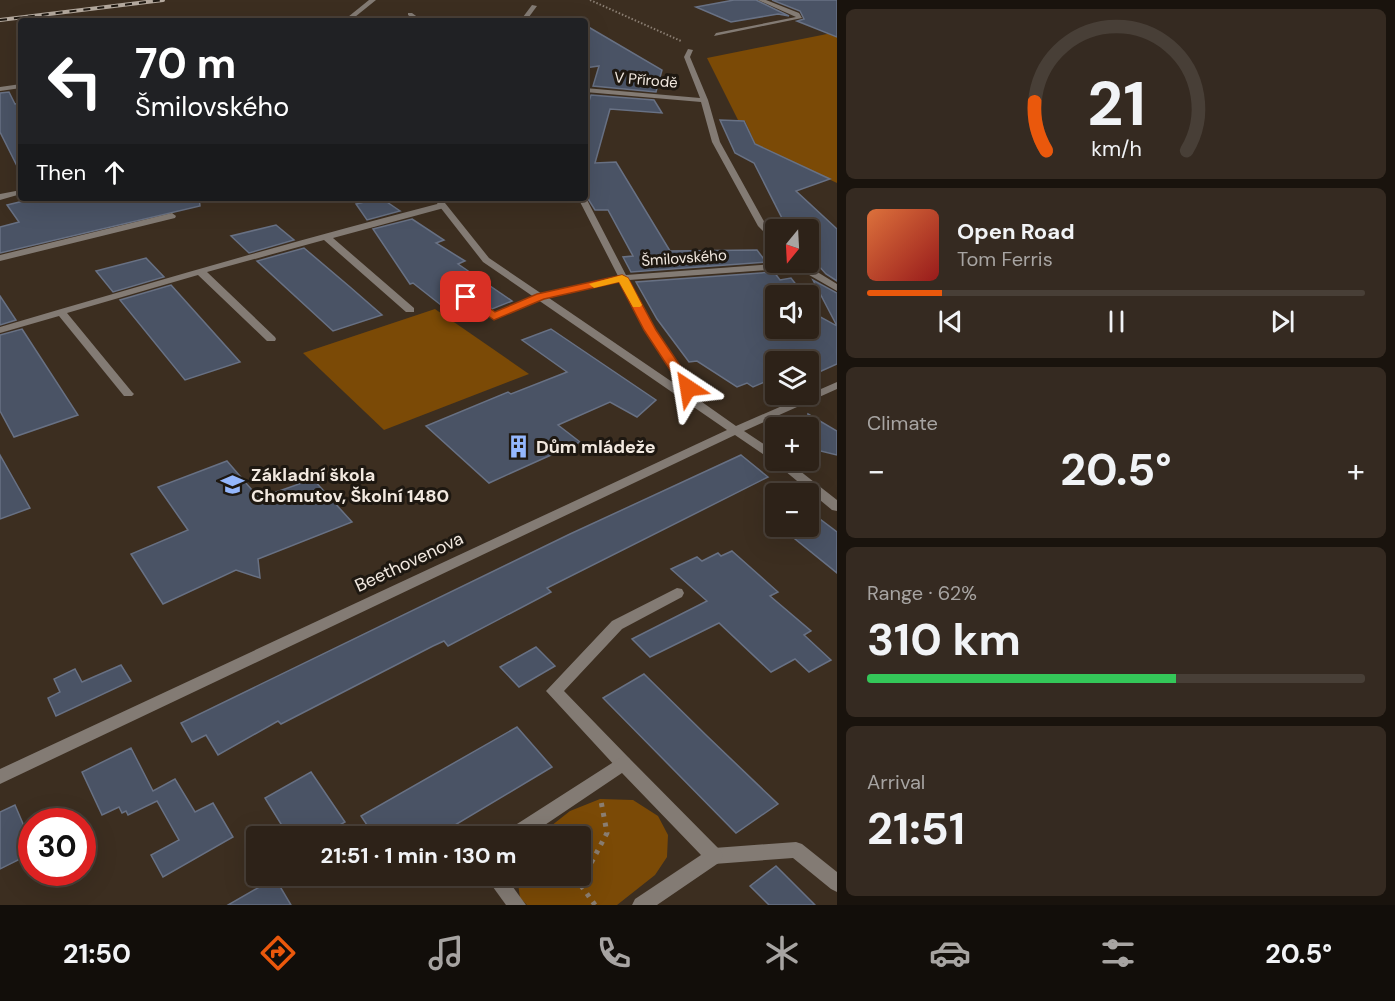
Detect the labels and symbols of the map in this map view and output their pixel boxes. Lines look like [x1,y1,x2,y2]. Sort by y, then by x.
street label: V Přírodě [613,67,679,93]
north arrow [765,219,819,273]
street label: Šmilovského [641,245,728,271]
pin [440,271,491,322]
position arrow [656,356,720,420]
building icon: Dům mládeže [505,434,531,460]
place label: Dům mládeže [536,435,656,459]
place label: Základní škola Chomutov, Školní 1480 [251,463,449,508]
school or university icon: Základní škola Chomutov, Školní 1480 [220,472,246,498]
street label: Beethovenova [351,526,467,598]
speed limit sign: 30 [18,808,96,886]

